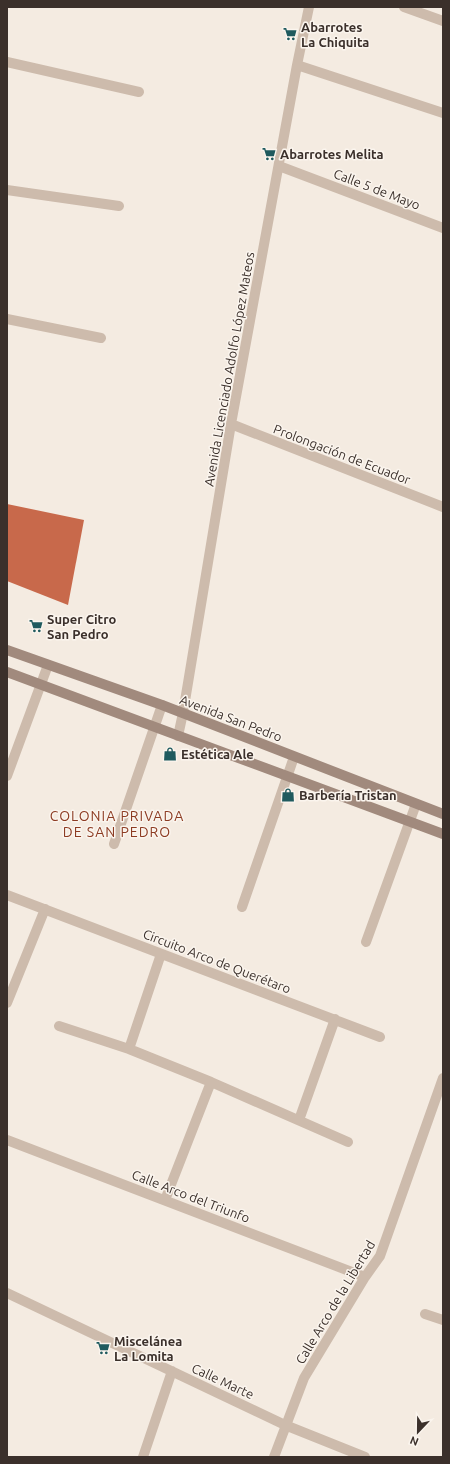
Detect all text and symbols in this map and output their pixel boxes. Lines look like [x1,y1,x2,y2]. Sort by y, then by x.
place label: Abarrotes La Chiquita [301,20,369,49]
supermarket icon: Abarrotes La Chiquita [282,26,298,42]
supermarket icon: Abarrotes Melita [261,146,277,162]
place label: Abarrotes Melita [280,147,384,161]
street label: Calle 5 de Mayo [332,166,422,212]
street label: Avenida Licenciado Adolfo López Mateos [201,250,257,487]
street label: Prolongación de Ecuador [272,421,412,487]
place label: Super Citro San Pedro [47,612,116,641]
supermarket icon: Super Citro San Pedro [28,618,44,634]
street label: Avenida San Pedro [178,692,284,744]
shop icon: Estética Ale [162,746,178,762]
place label: Estética Ale [181,747,254,761]
shop icon: Barbería Tristan [280,787,296,803]
place label: Barbería Tristan [299,788,397,802]
district label: COLONIA PRIVADA DE SAN PEDRO [50,808,184,840]
street label: Circuito Arco de Querétaro [141,926,293,997]
street label: Calle Arco del Triunfo [130,1167,252,1225]
street label: Calle Arco de la Libertad [293,1238,377,1366]
place label: Miscelánea La Lomita [114,1334,182,1363]
supermarket icon: Miscelánea La Lomita [95,1340,111,1356]
street label: Calle Marte [190,1361,256,1401]
north arrow [398,1412,438,1452]
text: N [408,1434,420,1448]

